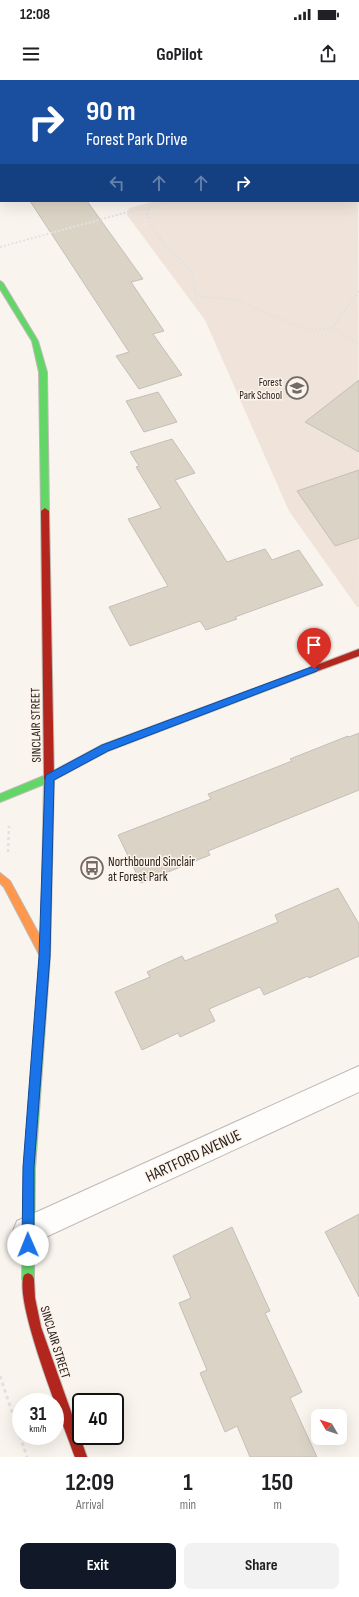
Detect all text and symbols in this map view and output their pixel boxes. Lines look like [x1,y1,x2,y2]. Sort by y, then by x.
text: 12:08 [20,5,50,24]
icon: menu [20,43,42,65]
icon: share [317,43,339,65]
text: GoPilot [156,44,203,65]
text: 90 m [86,95,136,128]
icon: right [20,96,72,148]
text: Forest Park Drive [86,129,188,150]
icon: left [106,172,128,194]
icon: ahead [148,172,170,194]
icon: ahead [190,172,212,194]
icon: right [232,172,254,194]
school or university icon: Forest Park School [284,375,310,401]
place label: Forest Park School [239,376,283,402]
pin [297,628,331,669]
icon: arrive [303,634,325,656]
street label: SINCLAIR STREET [27,687,45,763]
place label: Northbound Sinclair at Forest Park [108,854,195,885]
bus stop icon: Northbound Sinclair at Forest Park [79,855,105,881]
street label: HARTFORD AVENUE [143,1126,244,1187]
position arrow [7,1224,49,1266]
street label: SINCLAIR STREET [36,1304,74,1381]
speed limit sign: 40 [72,1393,124,1445]
text: 31 [30,1402,46,1426]
north arrow [311,1409,347,1445]
map controls [311,1409,347,1445]
text: km/h [29,1423,47,1435]
text: 12:09 [66,1468,114,1497]
text: 1 [183,1468,193,1497]
text: 150 [262,1468,293,1497]
text: Arrival [76,1497,104,1513]
text: min [180,1497,196,1513]
text: m [273,1497,282,1513]
button: Exit [20,1543,176,1589]
button: Share [184,1543,339,1589]

